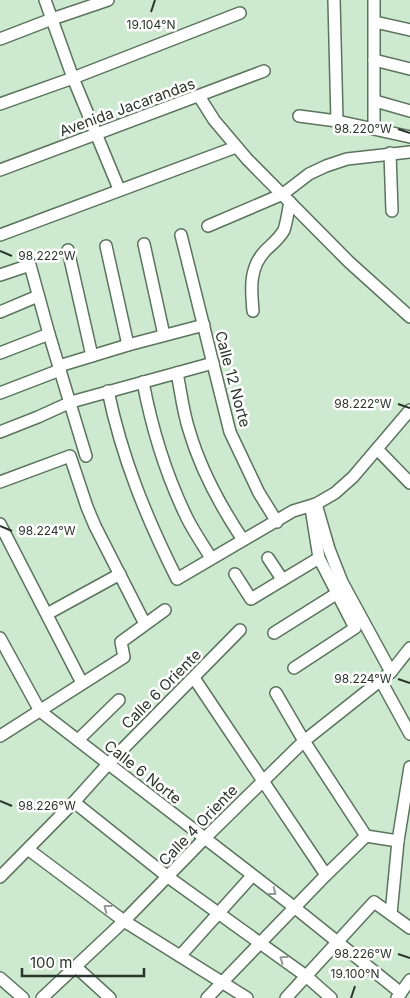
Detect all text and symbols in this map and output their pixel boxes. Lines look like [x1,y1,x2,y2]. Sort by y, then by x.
text: 19.104°N [127,17,175,32]
street label: Avenida Jacarandas [57,74,198,140]
text: 98.220°W [334,121,392,136]
text: 98.222°W [18,248,76,263]
street label: Calle 12 Norte [211,329,255,429]
text: 98.222°W [334,396,392,411]
text: 98.224°W [18,523,76,538]
street label: Calle 6 Oriente [117,645,205,733]
text: 98.224°W [334,671,392,686]
street label: Calle 6 Norte [101,736,185,808]
street label: Calle 4 Oriente [154,780,242,870]
text: 98.226°W [18,798,76,813]
one-way arrow [267,886,276,894]
one-way arrow [104,905,113,913]
scale bar [22,946,145,978]
text: 98.226°W [334,946,392,961]
text: 100 m [30,953,72,972]
one-way arrow [279,956,289,965]
text: 19.100°N [331,966,379,981]

